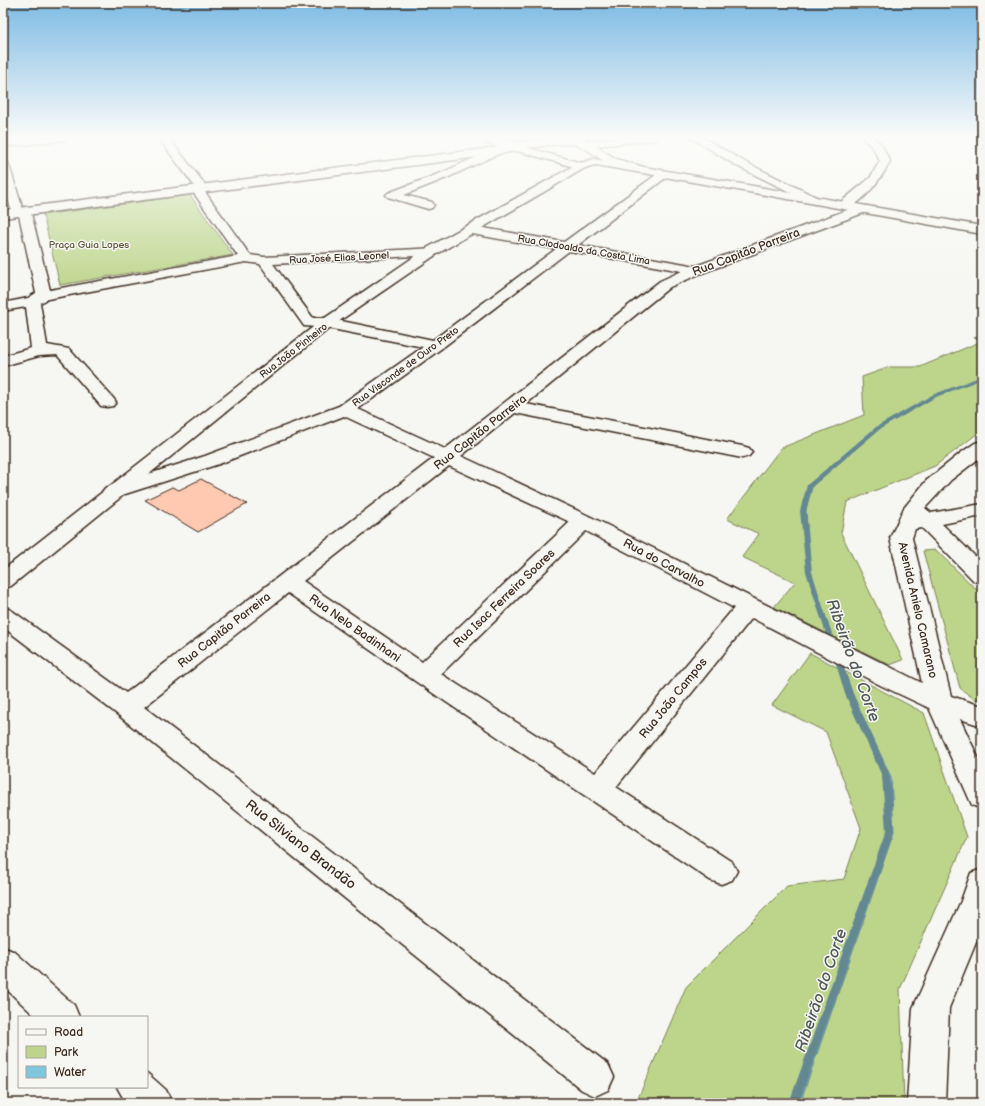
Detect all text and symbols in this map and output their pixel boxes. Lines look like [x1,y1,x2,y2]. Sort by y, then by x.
street label: Rua Capitão Parreira [690,225,802,280]
street label: Rua Clodoaldo da Costa Lima [517,232,651,268]
park label: Praça Guia Lopes [49,239,129,251]
street label: Rua José Elias Leonel [289,249,389,267]
street label: Rua João Pinheiro [257,320,330,381]
street label: Rua Visconde de Ouro Preto [350,324,461,409]
street label: Rua Capitão Parreira [431,391,530,473]
street label: Rua do Carvalho [620,536,707,591]
street label: Avenida Anielo Camarano [895,540,941,680]
street label: Rua Isac Ferreira Soares [450,546,558,651]
street label: Rua Capitão Parreira [175,589,274,671]
street label: Rua Nelo Badinhani [306,591,404,666]
water label: Ribeirão do Corte [822,597,884,724]
street label: Rua João Campos [636,655,711,742]
street label: Rua Silviano Brandão [242,796,359,893]
water label: Ribeirão do Corte [791,926,851,1055]
legend [18,1016,148,1088]
text: Road [54,1025,83,1040]
text: Park [54,1045,78,1060]
text: Water [54,1065,86,1080]

